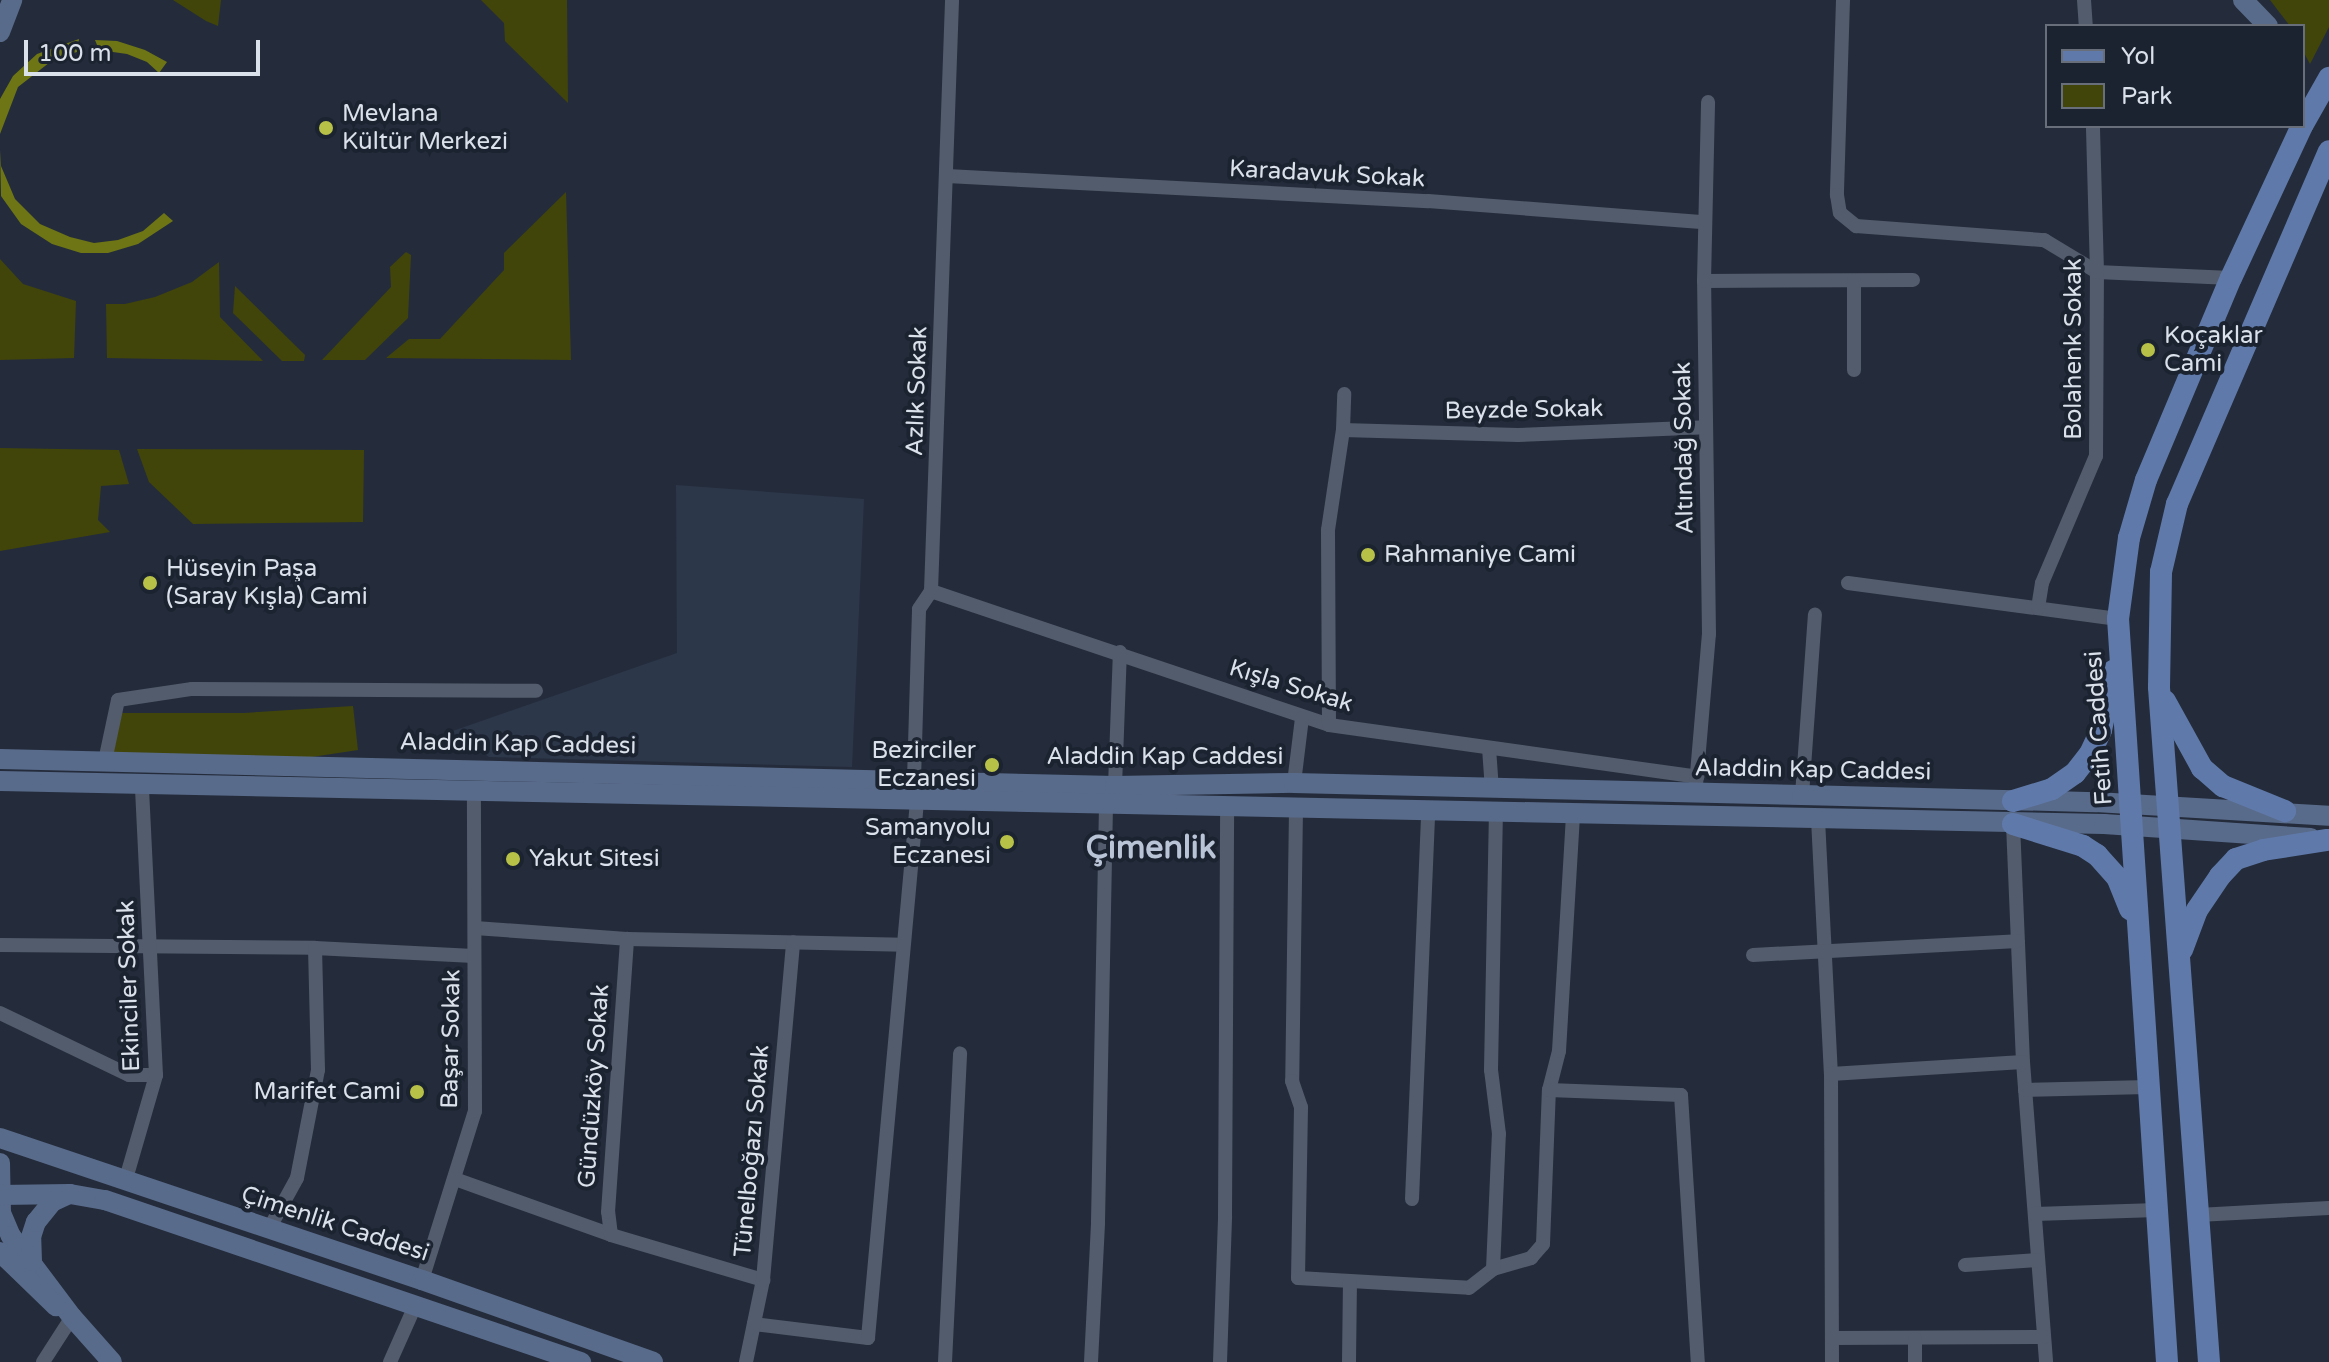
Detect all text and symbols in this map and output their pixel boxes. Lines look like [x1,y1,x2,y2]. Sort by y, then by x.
scale bar [28,24,264,74]
legend [2045,24,2305,128]
text: 100 m [38,39,112,68]
text: Yol [2121,42,2155,71]
text: Park [2121,82,2172,111]
place label: Mevlana Kültür Merkezi [342,100,508,156]
marker: Mevlana Kültür Merkezi [317,119,335,137]
street label: Karadavuk Sokak [1228,154,1426,194]
street label: Bolahenk Sokak [2060,258,2088,440]
place label: Koçaklar Cami [2164,322,2263,378]
street label: Azlık Sokak [900,326,934,456]
marker: Koçaklar Cami [2139,341,2157,359]
street label: Altındağ Sokak [1668,362,1700,534]
street label: Beyzde Sokak [1444,394,1604,426]
place label: Rahmaniye Cami [1384,541,1576,569]
marker: Rahmaniye Cami [1359,546,1377,564]
place label: Hüseyin Paşa (Saray Kışla) Cami [166,555,368,611]
marker: Hüseyin Paşa (Saray Kışla) Cami [141,574,159,592]
street label: Fetih Caddesi [2079,650,2119,806]
street label: Kışla Sokak [1226,654,1356,718]
street label: Aladdin Kap Caddesi [399,728,637,760]
place label: Bezirciler Eczanesi [872,737,976,793]
street label: Aladdin Kap Caddesi [1047,743,1283,771]
street label: Aladdin Kap Caddesi [1694,754,1932,786]
marker: Bezirciler Eczanesi [983,756,1001,774]
place label: Samanyolu Eczanesi [865,814,991,870]
district label: Çimenlik [1086,829,1216,867]
marker: Samanyolu Eczanesi [998,833,1016,851]
place label: Yakut Sitesi [529,845,660,873]
marker: Yakut Sitesi [504,850,522,868]
street label: Ekinciler Sokak [112,900,146,1072]
street label: Başar Sokak [435,969,467,1109]
street label: Gündüzköy Sokak [573,983,615,1189]
street label: Tünelboğazı Sokak [728,1044,776,1258]
place label: Marifet Cami [254,1078,401,1106]
marker: Marifet Cami [408,1083,426,1101]
street label: Çimenlik Caddesi [237,1180,433,1268]

